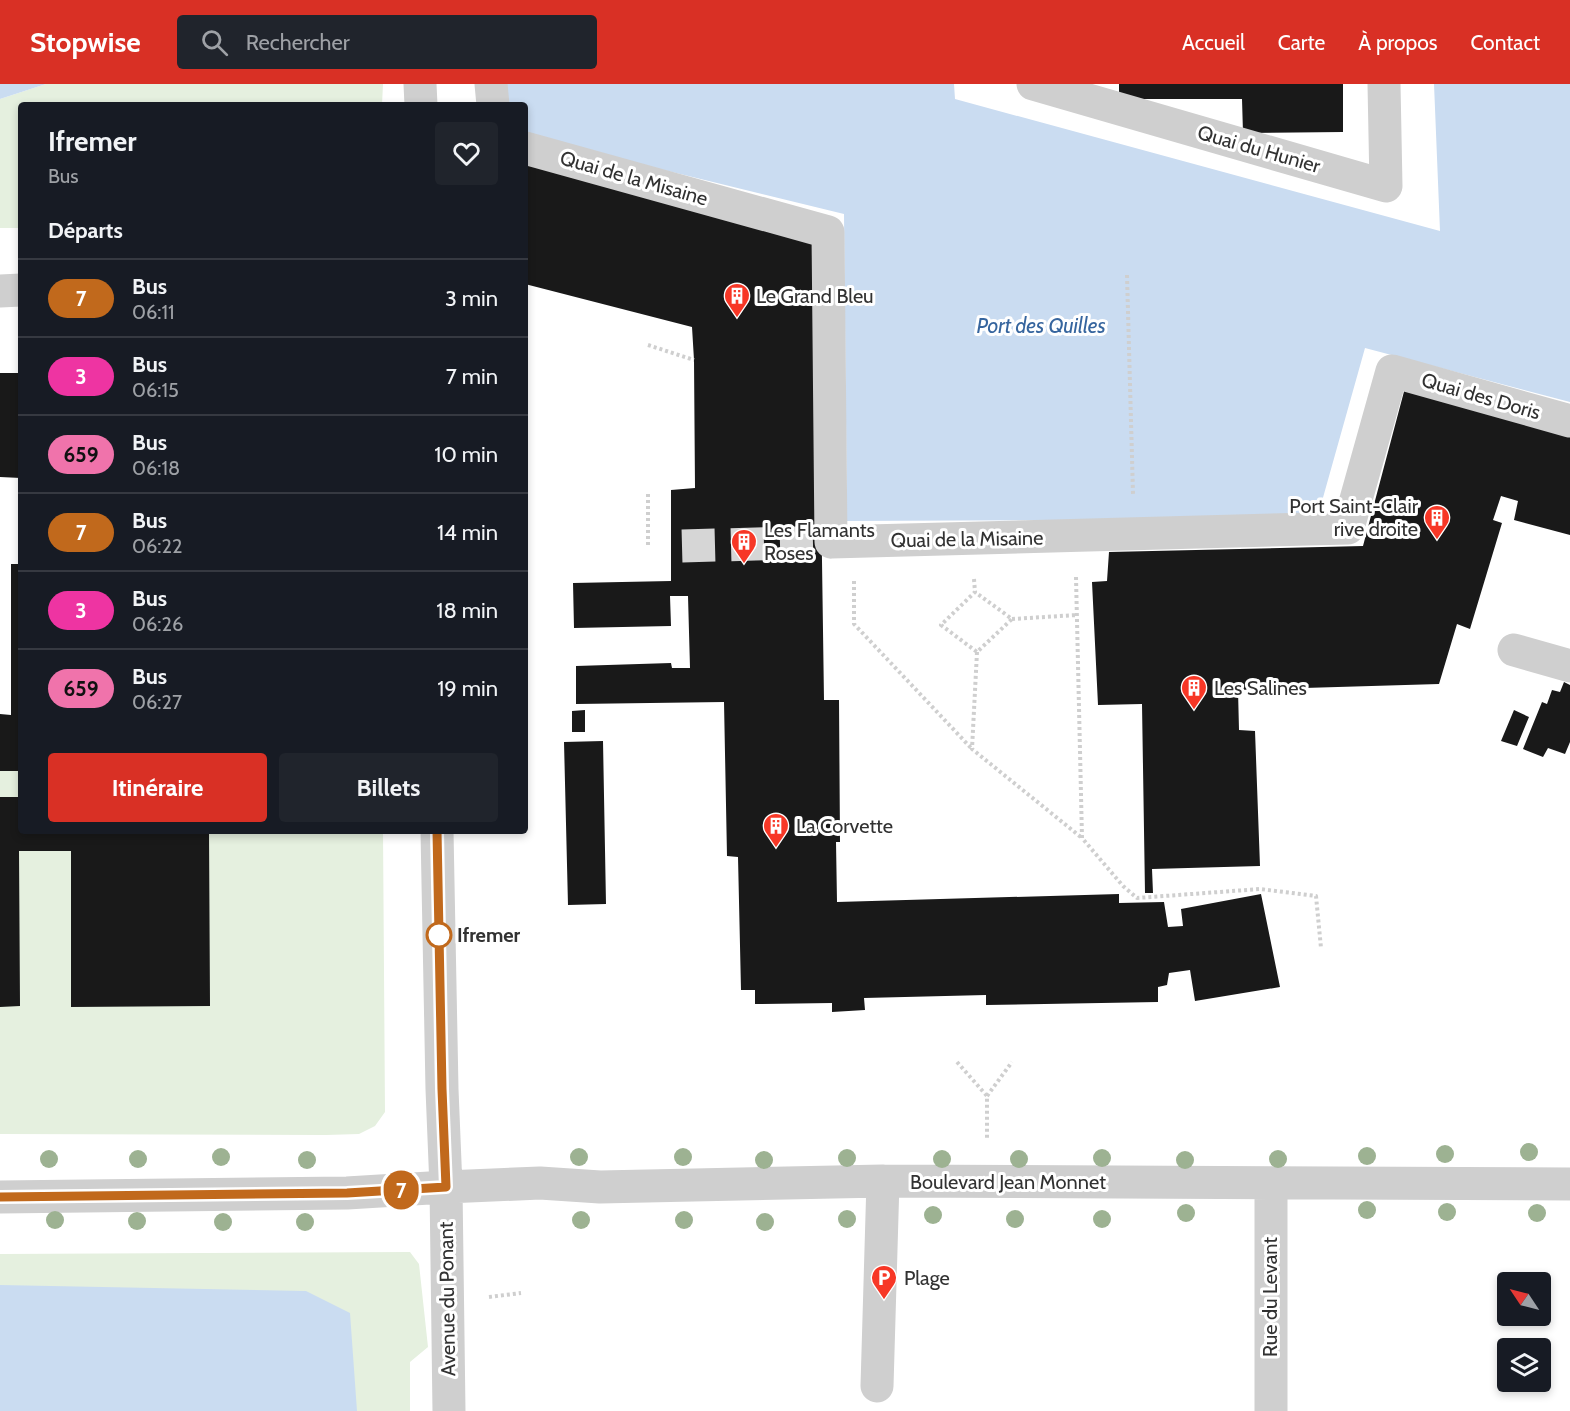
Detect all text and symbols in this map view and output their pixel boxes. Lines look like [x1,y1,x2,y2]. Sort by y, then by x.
search box [177,15,597,69]
text: Stopwise [30,25,141,59]
icon: search [198,26,231,59]
text: Rechercher [246,29,350,56]
text: Accueil [1182,30,1245,55]
text: Carte [1278,30,1325,55]
text: À propos [1358,30,1437,55]
text: Contact [1470,30,1540,55]
street label: Quai du Hunier [1195,120,1324,178]
button: heart [435,122,498,185]
text: Ifremer [48,124,136,158]
street label: Quai de la Misaine [557,145,711,211]
text: Bus [48,164,79,188]
text: Départs [48,217,123,244]
text: Bus [132,273,167,300]
building icon: Le Grand Bleu [722,281,752,319]
place label: Le Grand Bleu [756,284,874,308]
text: 3 min [445,285,498,312]
text: 7 [76,286,86,311]
text: 06:11 [132,300,175,324]
water label: Port des Quilles [976,313,1106,338]
text: Bus [132,351,167,378]
text: 7 min [446,363,498,390]
text: 3 [75,364,87,389]
street label: Quai des Doris [1419,368,1543,424]
text: 06:15 [132,378,179,402]
text: Bus [132,429,167,456]
text: 10 min [434,441,498,468]
text: 659 [64,442,98,467]
text: 06:18 [132,456,180,480]
place label: Port Saint-Clair rive droite [1289,494,1419,541]
building icon: Port Saint-Clair rive droite [1422,503,1452,541]
text: Bus [132,507,167,534]
place label: Les Flamants Roses [764,518,875,565]
text: 14 min [437,519,498,546]
text: 7 [76,520,86,545]
street label: Quai de la Misaine [890,526,1044,552]
building icon: Les Flamants Roses [729,527,759,565]
text: 06:22 [132,534,182,558]
text: Bus [132,585,167,612]
text: 18 min [436,597,498,624]
text: 3 [75,598,87,623]
text: 06:26 [132,612,183,636]
text: Bus [132,663,167,690]
building icon: Les Salines [1179,673,1209,711]
text: 19 min [437,675,498,702]
text: 659 [64,676,98,701]
place label: Les Salines [1214,676,1307,700]
text: 06:27 [132,690,182,714]
button: Itinéraire [48,753,267,822]
button: Billets [279,753,498,822]
building icon: La Corvette [761,811,791,849]
place label: La Corvette [796,814,893,838]
marker: Ifremer [426,922,452,948]
place label: Ifremer [457,923,521,947]
line badge: 7 [382,1170,420,1210]
street label: Boulevard Jean Monnet [910,1170,1106,1194]
text: 7 [396,1178,406,1203]
street label: Avenue du Ponant [434,1221,460,1377]
street label: Rue du Levant [1258,1237,1282,1357]
parking icon: Plage [869,1263,899,1301]
place label: Plage [904,1266,950,1290]
north arrow [1497,1272,1551,1326]
map controls [1497,1272,1551,1392]
button: layers [1497,1338,1551,1392]

